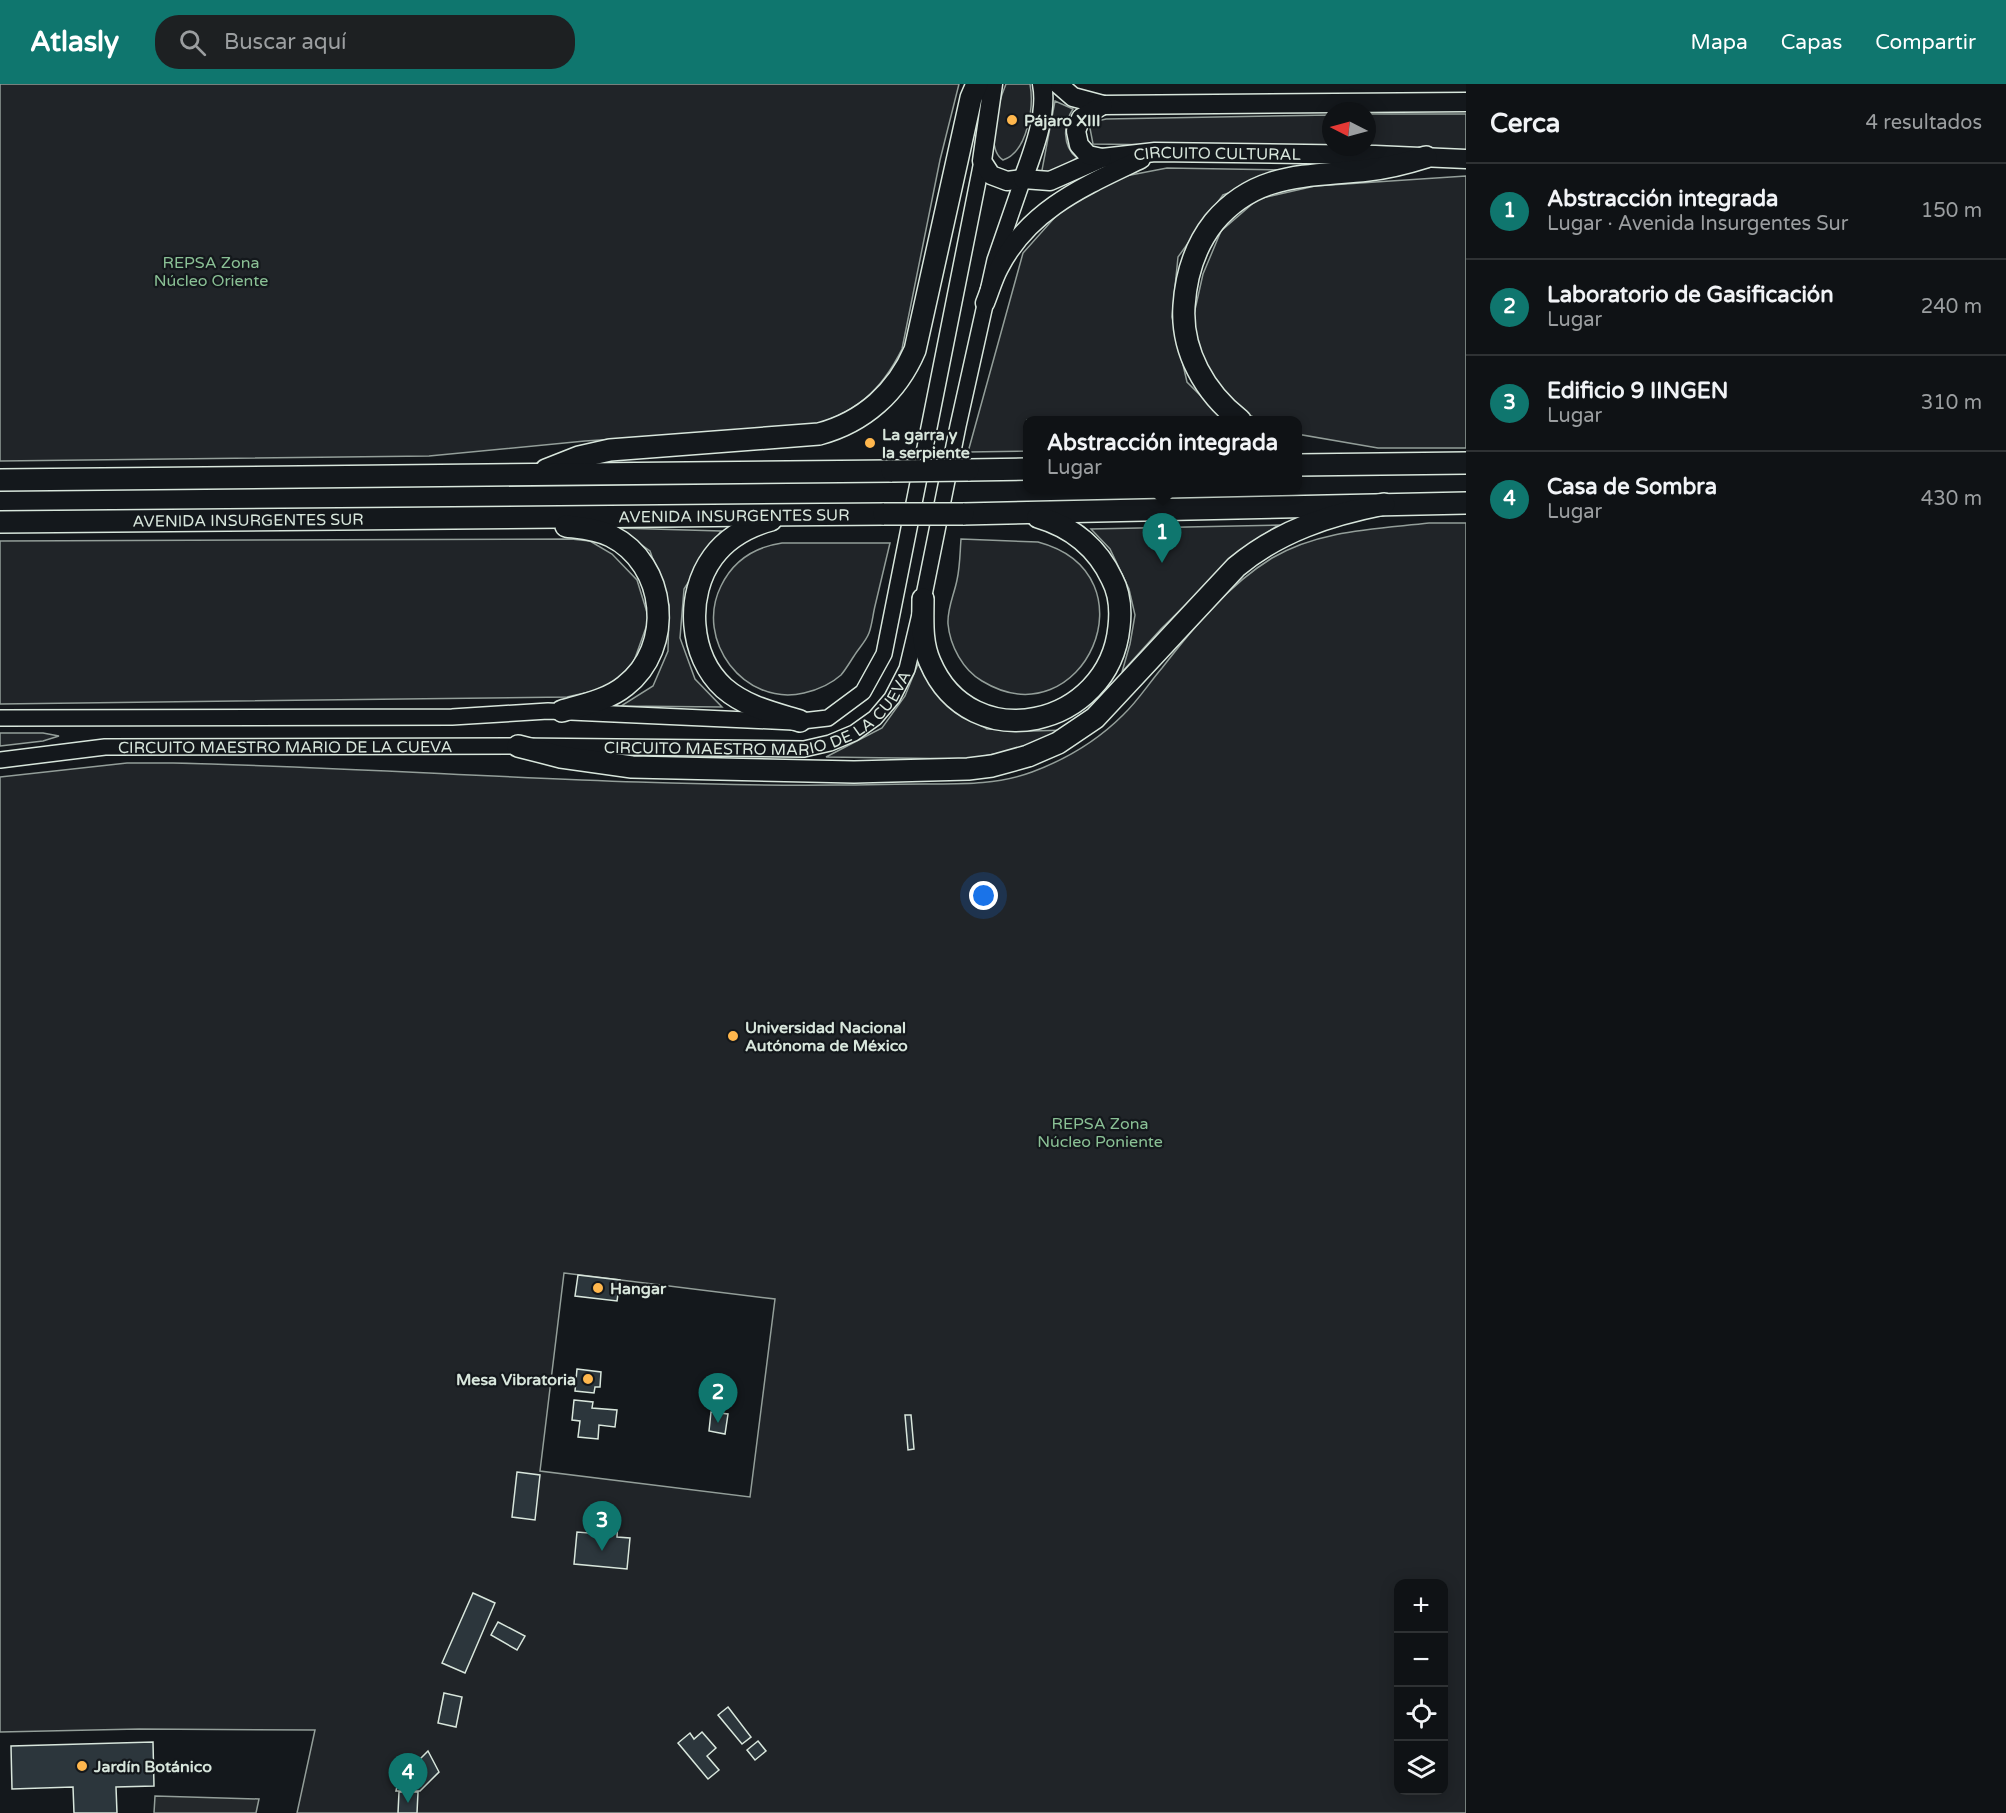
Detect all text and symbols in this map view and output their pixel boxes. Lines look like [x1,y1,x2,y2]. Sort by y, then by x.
search box [155,15,575,69]
text: Atlasly [30,25,119,59]
icon: search [176,26,209,59]
text: Buscar aquí [224,29,347,55]
text: Mapa [1691,30,1748,55]
text: Capas [1781,30,1842,55]
text: Compartir [1875,30,1976,55]
north arrow [1322,102,1376,156]
text: Cerca [1490,108,1560,139]
place label: Pájaro XIII [1024,111,1101,131]
text: 4 resultados [1866,111,1982,135]
marker: Pájaro XIII [1005,113,1019,127]
street label: CIRCUITO CULTURAL [1133,142,1301,165]
text: Abstracción integrada [1547,186,1778,212]
text: 1 [1503,199,1516,223]
text: 150 m [1921,199,1982,223]
text: Lugar · Avenida Insurgentes Sur [1547,212,1848,236]
park label: REPSA Zona Núcleo Oriente [154,253,268,291]
text: Laboratorio de Gasificación [1547,282,1834,308]
text: 2 [1503,295,1516,319]
text: 240 m [1921,295,1982,319]
text: Lugar [1547,308,1602,332]
text: Edificio 9 IINGEN [1547,378,1729,404]
text: 3 [1503,391,1516,415]
text: 310 m [1921,391,1982,415]
text: Lugar [1547,404,1602,428]
popup [1023,416,1302,494]
place label: La garra y la serpiente [882,425,970,463]
text: Abstracción integrada [1047,430,1278,456]
marker: La garra y la serpiente [863,436,877,450]
text: Lugar [1047,456,1102,480]
text: Casa de Sombra [1547,474,1717,500]
text: 4 [1503,487,1516,511]
text: 430 m [1921,487,1982,511]
text: Lugar [1547,500,1602,524]
street label: AVENIDA INSURGENTES SUR [618,505,850,527]
street label: AVENIDA INSURGENTES SUR [132,510,364,532]
pin: 1 [1142,514,1182,563]
street label: CIRCUITO MAESTRO MARIO DE LA CUEVA [604,667,915,760]
street label: CIRCUITO MAESTRO MARIO DE LA CUEVA [118,737,453,758]
your location [969,881,998,910]
place label: Universidad Nacional Autónoma de México [745,1018,908,1056]
marker: Universidad Nacional Autónoma de México [726,1029,740,1043]
park label: REPSA Zona Núcleo Poniente [1037,1114,1163,1152]
place label: Hangar [610,1279,667,1299]
marker: Hangar [591,1281,605,1295]
place label: Mesa Vibratoria [456,1370,576,1390]
marker: Mesa Vibratoria [581,1372,595,1386]
pin: 2 [698,1374,738,1423]
pin: 3 [582,1502,622,1551]
map controls [1394,1579,1448,1795]
button: + [1394,1579,1448,1633]
button: − [1394,1633,1448,1687]
button: locate [1394,1687,1448,1741]
button: layers [1394,1741,1448,1795]
pin: 4 [388,1754,428,1803]
place label: Jardín Botánico [93,1757,212,1777]
marker: Jardín Botánico [75,1759,89,1773]

